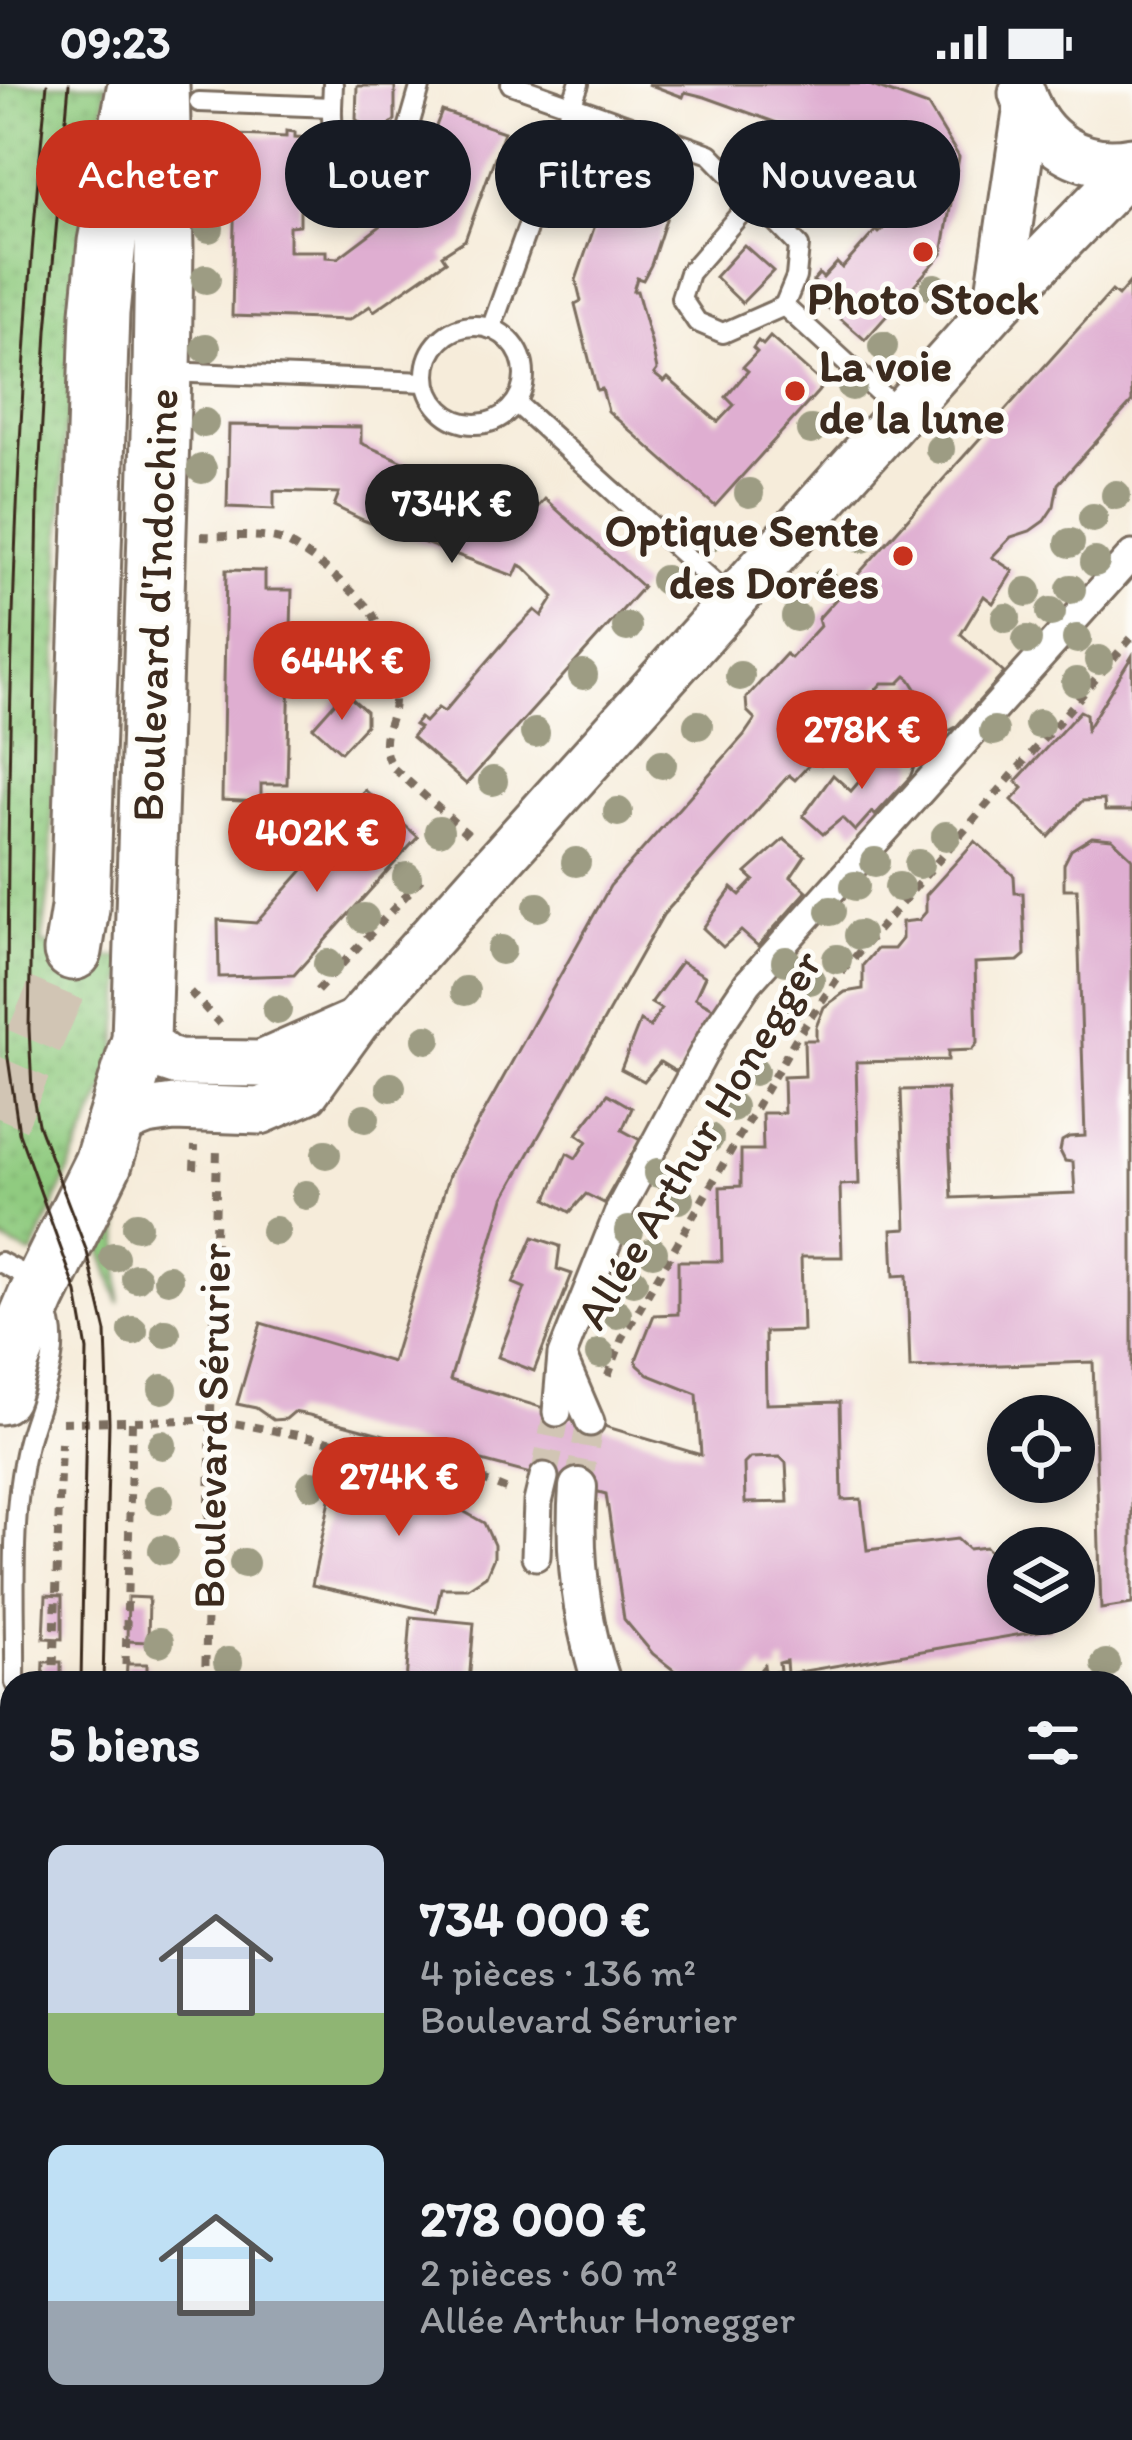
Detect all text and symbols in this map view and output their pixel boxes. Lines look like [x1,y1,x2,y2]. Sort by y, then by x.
text: 09:23 [60,15,170,69]
chip: Acheter [36,120,261,228]
chip: Louer [285,120,471,228]
chip: Filtres [495,120,694,228]
chip: Nouveau [718,120,960,228]
marker: Photo Stock [910,239,936,265]
place label: Photo Stock [807,271,1039,325]
place label: La voie de la lune [819,338,1005,444]
marker: La voie de la lune [782,378,808,404]
street label: Boulevard d'Indochine [119,387,189,823]
pin: 734K € [354,464,550,566]
text: 734K € [392,479,512,526]
place label: Optique Sente des Dorées [604,503,879,609]
marker: Optique Sente des Dorées [890,543,916,569]
pin: 644K € [244,621,440,723]
text: 644K € [280,636,404,683]
pin: 278K € [764,690,960,792]
text: 278K € [803,705,921,752]
pin: 402K € [219,793,415,895]
text: 402K € [255,808,379,855]
street label: Allée Arthur Honegger [563,940,833,1338]
street label: Boulevard Sérurier [181,1243,241,1609]
map controls [987,1395,1095,1635]
button: locate [987,1395,1095,1503]
pin: 274K € [301,1437,497,1539]
text: 274K € [339,1452,459,1499]
button: layers [987,1527,1095,1635]
icon: filters [1020,1710,1086,1776]
text: 5 biens [48,1713,200,1774]
text: 734 000 € [420,1888,650,1949]
icon: home [144,1893,288,2037]
text: 4 pièces · 136 m² [420,1949,696,1996]
text: Boulevard Sérurier [420,1996,737,2043]
text: 278 000 € [420,2188,646,2249]
icon: home [144,2193,288,2337]
text: 2 pièces · 60 m² [420,2249,678,2296]
text: Allée Arthur Honegger [420,2296,795,2343]

